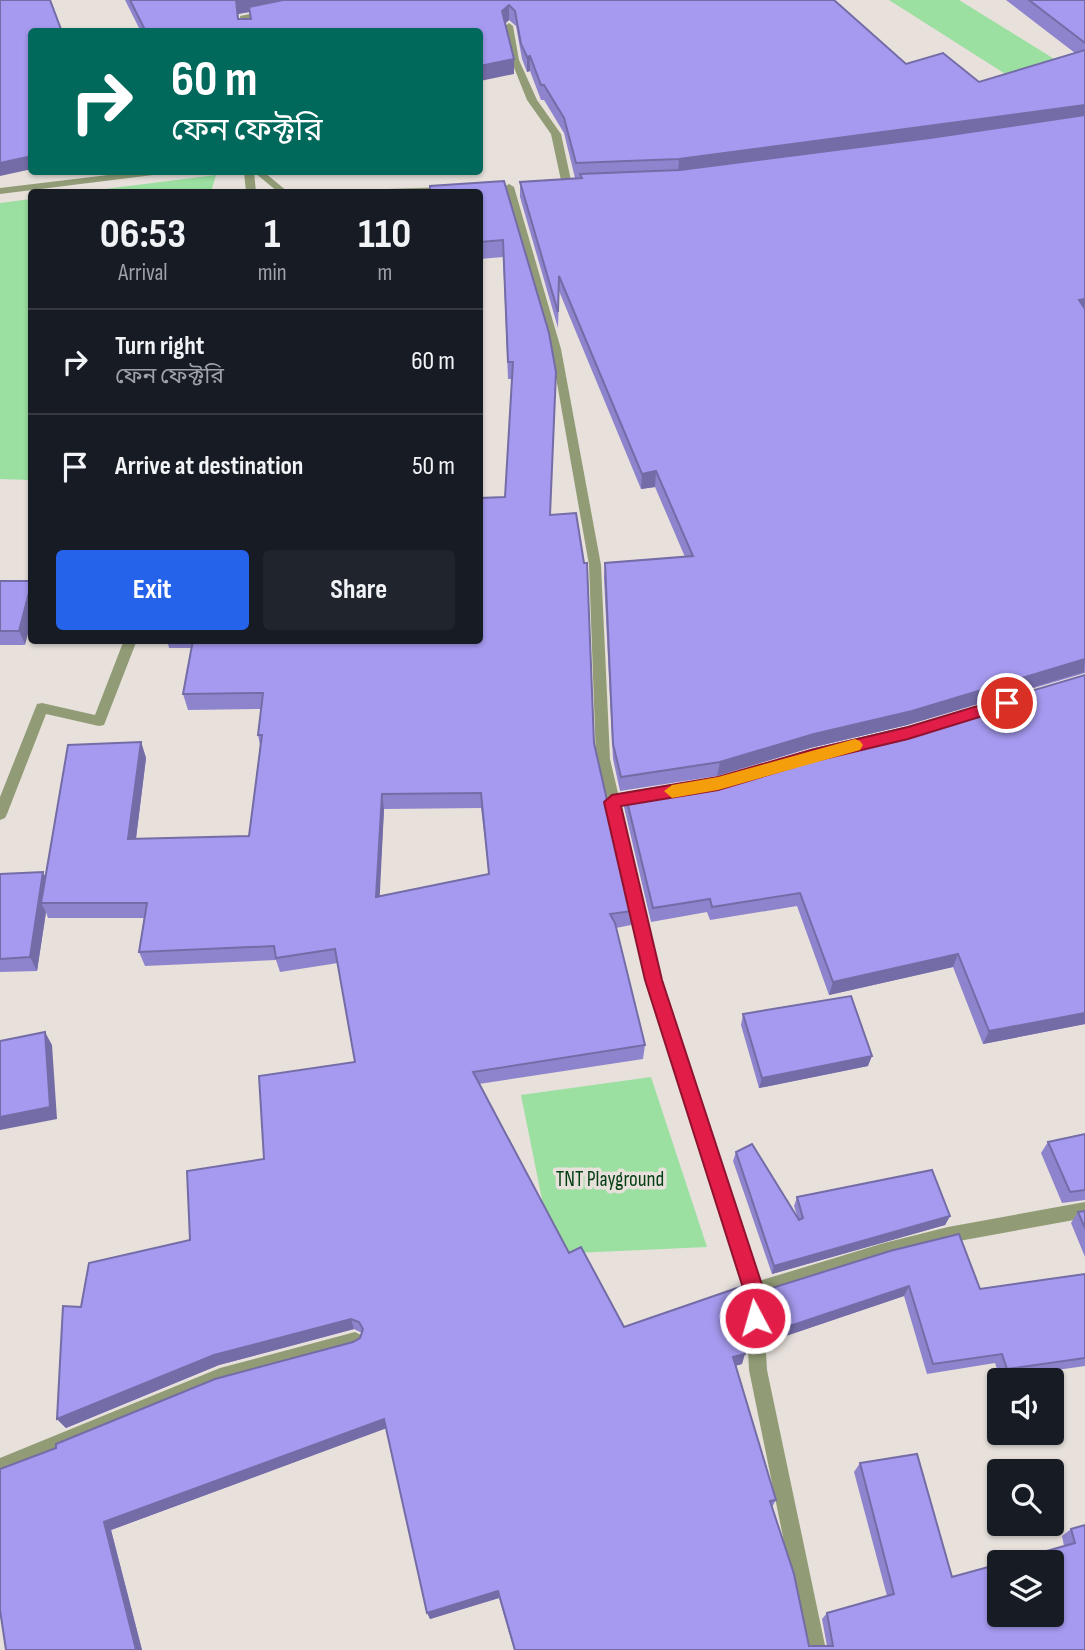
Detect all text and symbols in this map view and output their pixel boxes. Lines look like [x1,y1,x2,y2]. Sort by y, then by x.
text: 60 m [171,51,258,110]
icon: right [56,56,147,147]
text: ফেন ফেক্টরি [171,111,323,150]
text: 06:53 [100,209,186,260]
text: 1 [264,209,280,260]
text: 110 [358,209,411,260]
text: Arrival [118,259,168,287]
text: min [258,259,287,287]
text: m [377,259,392,287]
text: Turn right [115,331,204,362]
icon: right [56,343,94,381]
text: 60 m [411,346,455,377]
text: ফেন ফেক্টরি [115,362,224,390]
icon: arrive [56,448,94,486]
text: Arrive at destination [115,451,303,482]
text: 50 m [412,451,455,482]
button: Exit [56,550,249,630]
button: Share [263,550,455,630]
pin [977,673,1037,733]
icon: arrive [988,684,1026,722]
park label: TNT Playground [556,1167,664,1192]
position arrow [718,1281,792,1355]
map controls [987,1368,1064,1627]
button: sound [987,1368,1064,1445]
button: search [987,1459,1064,1536]
button: layers [987,1550,1064,1627]

